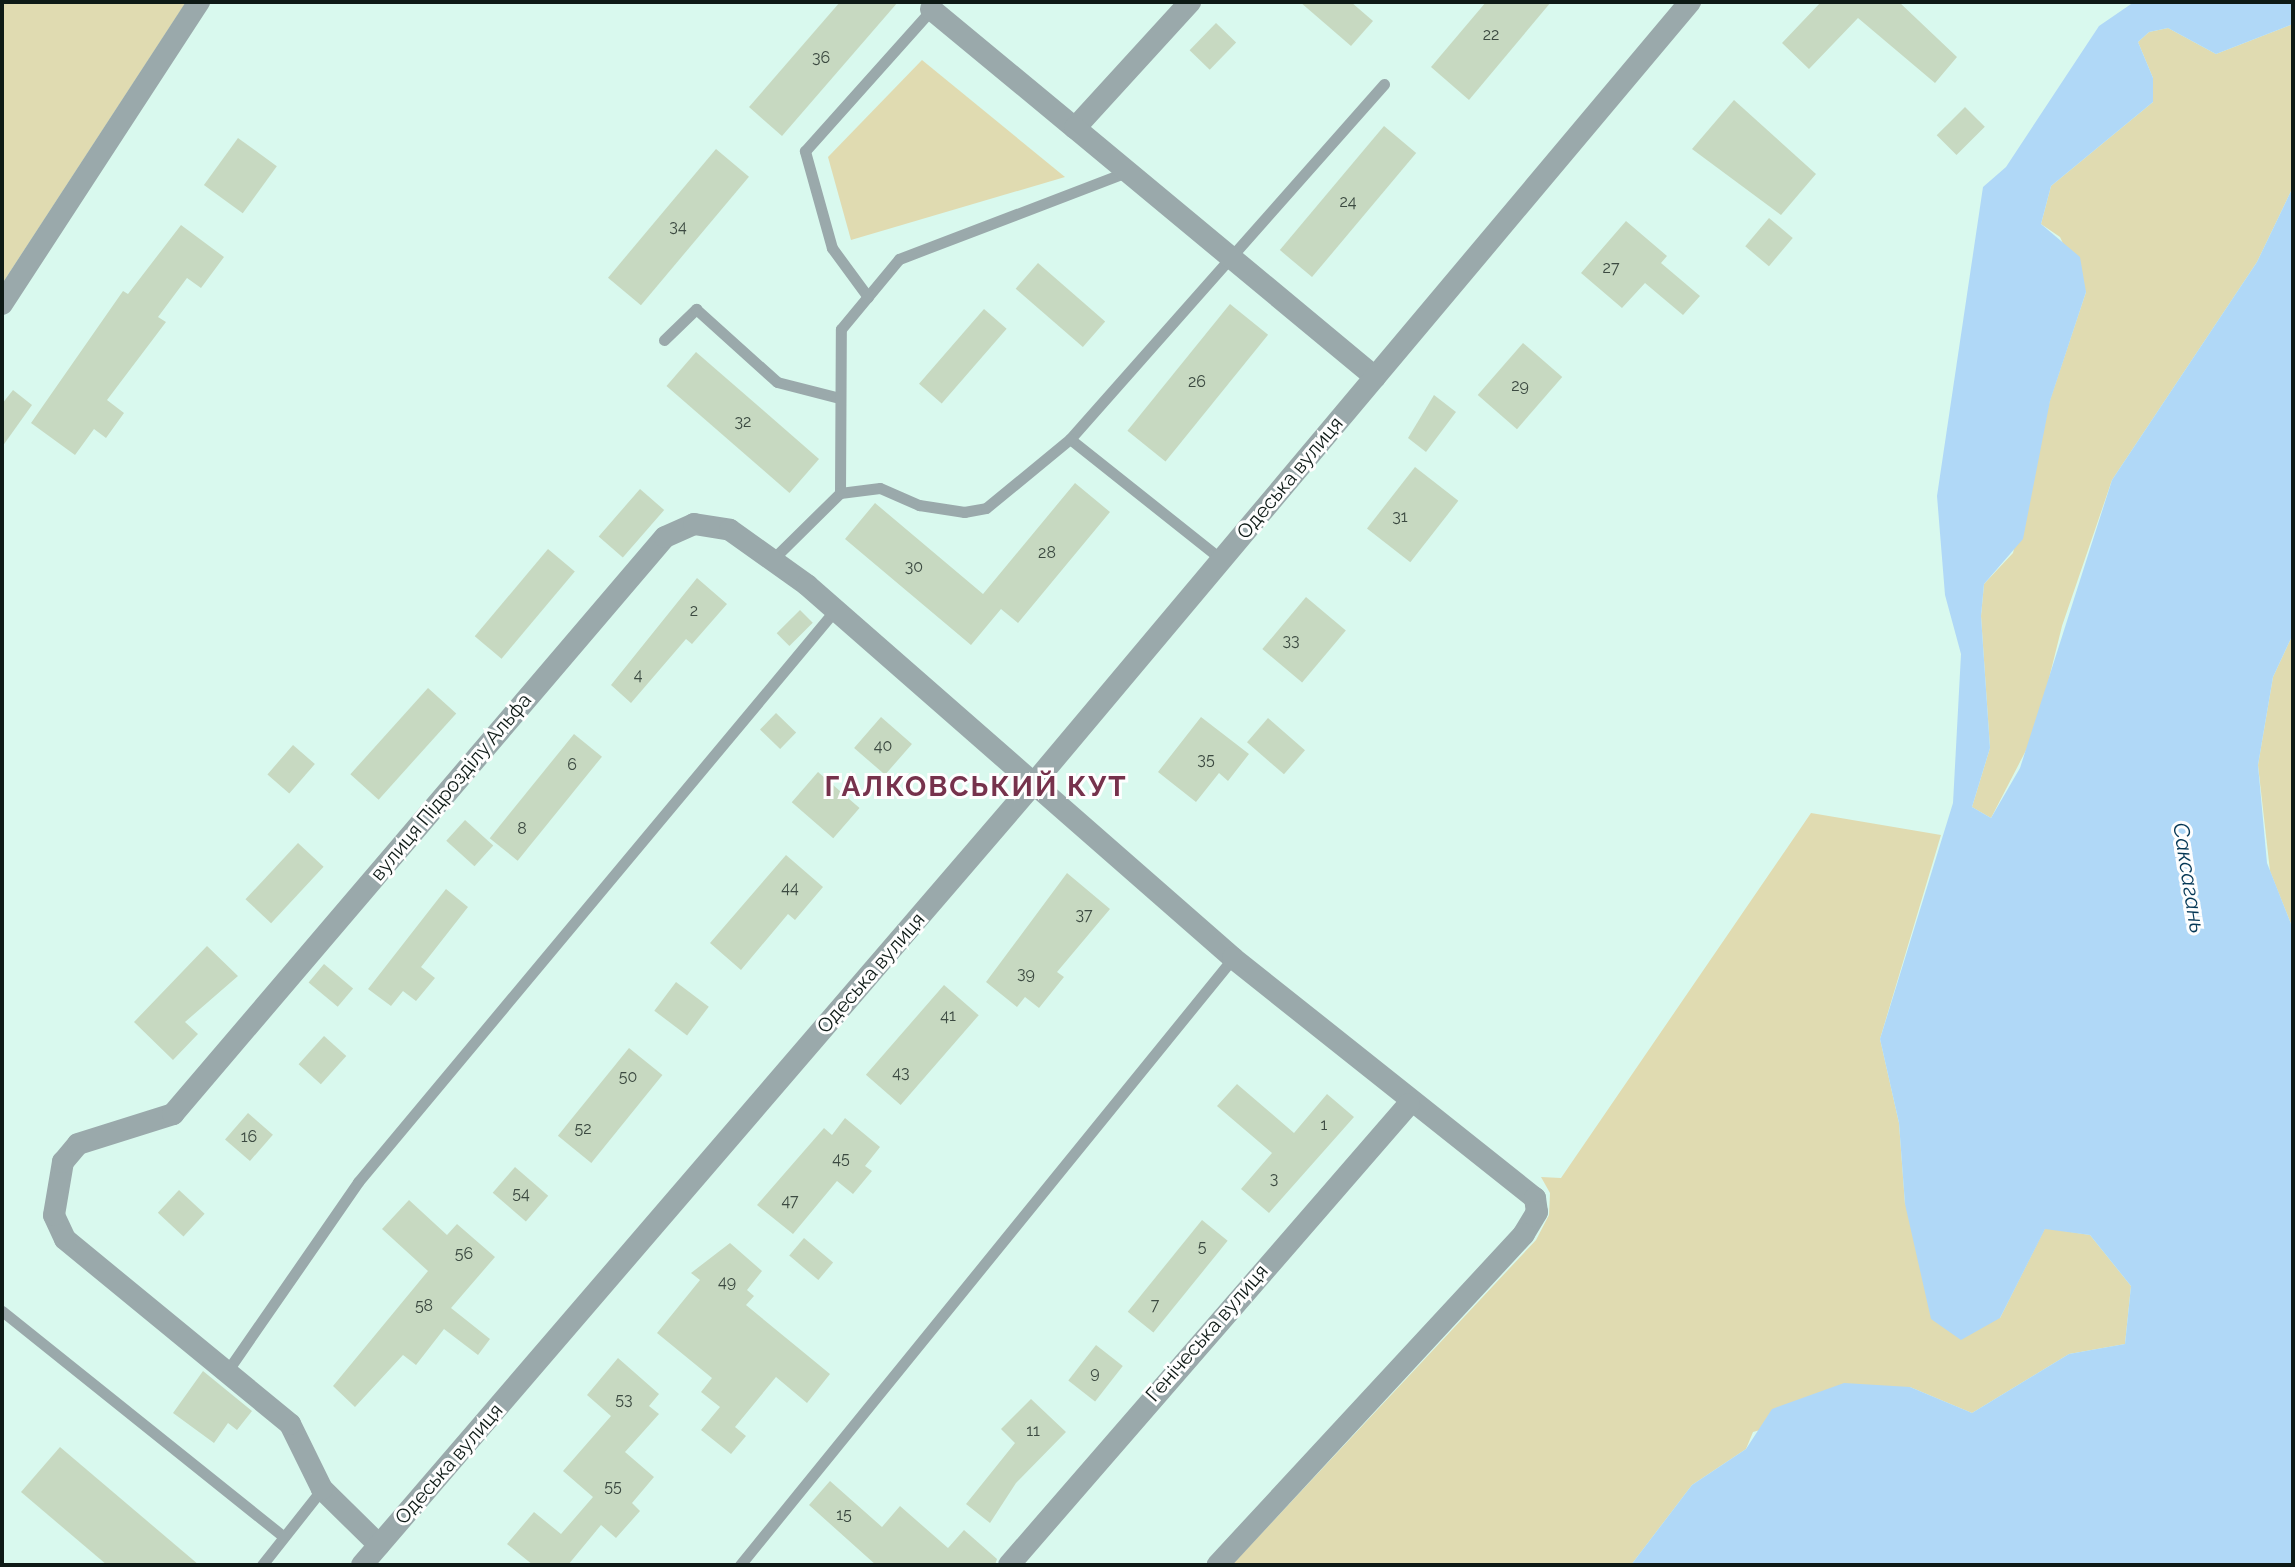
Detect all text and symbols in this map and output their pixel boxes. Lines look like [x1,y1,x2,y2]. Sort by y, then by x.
house number: 22 [1483,25,1499,45]
house number: 36 [812,48,830,68]
house number: 24 [1339,192,1357,212]
house number: 34 [669,217,687,237]
house number: 27 [1603,258,1619,278]
house number: 26 [1188,372,1206,392]
house number: 29 [1511,376,1529,396]
house number: 32 [735,412,751,432]
street label: Одеська вулиця [1232,412,1348,544]
house number: 31 [1392,507,1408,527]
house number: 28 [1038,543,1056,563]
house number: 30 [905,557,923,577]
house number: 2 [690,601,698,621]
house number: 33 [1282,631,1300,651]
house number: 4 [634,665,642,685]
street label: вулиця Підрозділу Альфа [365,688,537,886]
house number: 40 [874,736,892,756]
house number: 35 [1197,750,1215,770]
house number: 6 [567,755,577,775]
district label: ГАЛКОВСЬКИЙ КУТ [824,770,1128,804]
house number: 8 [517,819,527,839]
water label: Саксагань [2167,821,2211,935]
house number: 44 [781,878,799,898]
house number: 37 [1075,905,1093,925]
street label: Одеська вулиця [812,908,930,1038]
house number: 39 [1017,964,1035,984]
house number: 41 [940,1006,956,1026]
house number: 43 [892,1063,910,1083]
house number: 50 [619,1067,637,1087]
house number: 1 [1321,1115,1327,1135]
house number: 52 [574,1119,592,1139]
house number: 16 [241,1127,257,1147]
house number: 45 [832,1149,850,1169]
house number: 3 [1270,1169,1278,1189]
house number: 54 [512,1184,530,1204]
house number: 47 [781,1191,799,1211]
house number: 5 [1198,1237,1206,1257]
house number: 56 [455,1244,473,1264]
street label: Генічеська вулиця [1141,1259,1273,1407]
house number: 49 [718,1272,736,1292]
house number: 7 [1151,1295,1159,1315]
house number: 58 [415,1296,433,1316]
house number: 9 [1090,1363,1100,1383]
house number: 53 [615,1390,633,1410]
street label: Одеська вулиця [390,1399,508,1529]
house number: 11 [1026,1421,1040,1441]
house number: 55 [604,1477,622,1497]
house number: 15 [836,1505,852,1525]

